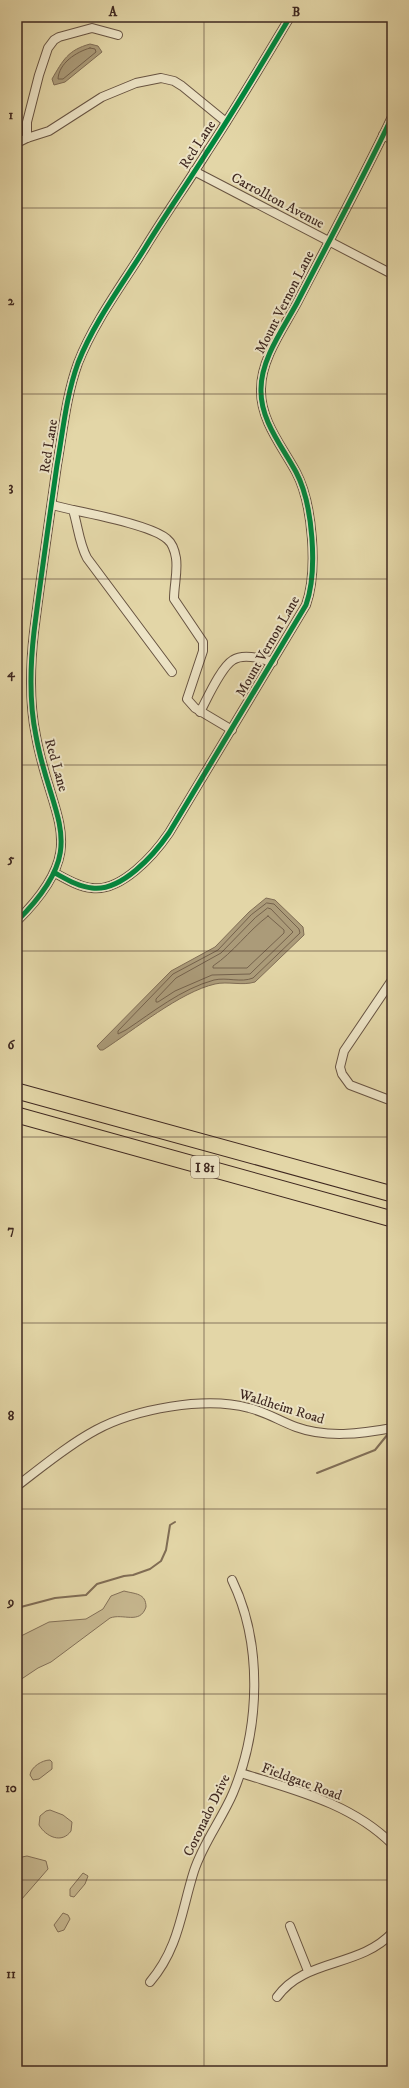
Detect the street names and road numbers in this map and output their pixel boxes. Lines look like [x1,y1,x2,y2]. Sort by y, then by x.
street label: Red Lane [176,117,220,172]
street label: Carrollton Avenue [228,169,327,233]
street label: Mount Vernon Lane [251,248,319,357]
street label: Red Lane [36,418,62,474]
street label: Mount Vernon Lane [232,593,304,700]
street label: Red Lane [40,737,72,794]
road number: I 81 [191,1156,219,1178]
street label: Waldheim Road [236,1385,327,1428]
street label: Fieldgate Road [259,1759,344,1805]
street label: Coronado Drive [179,1771,235,1860]

